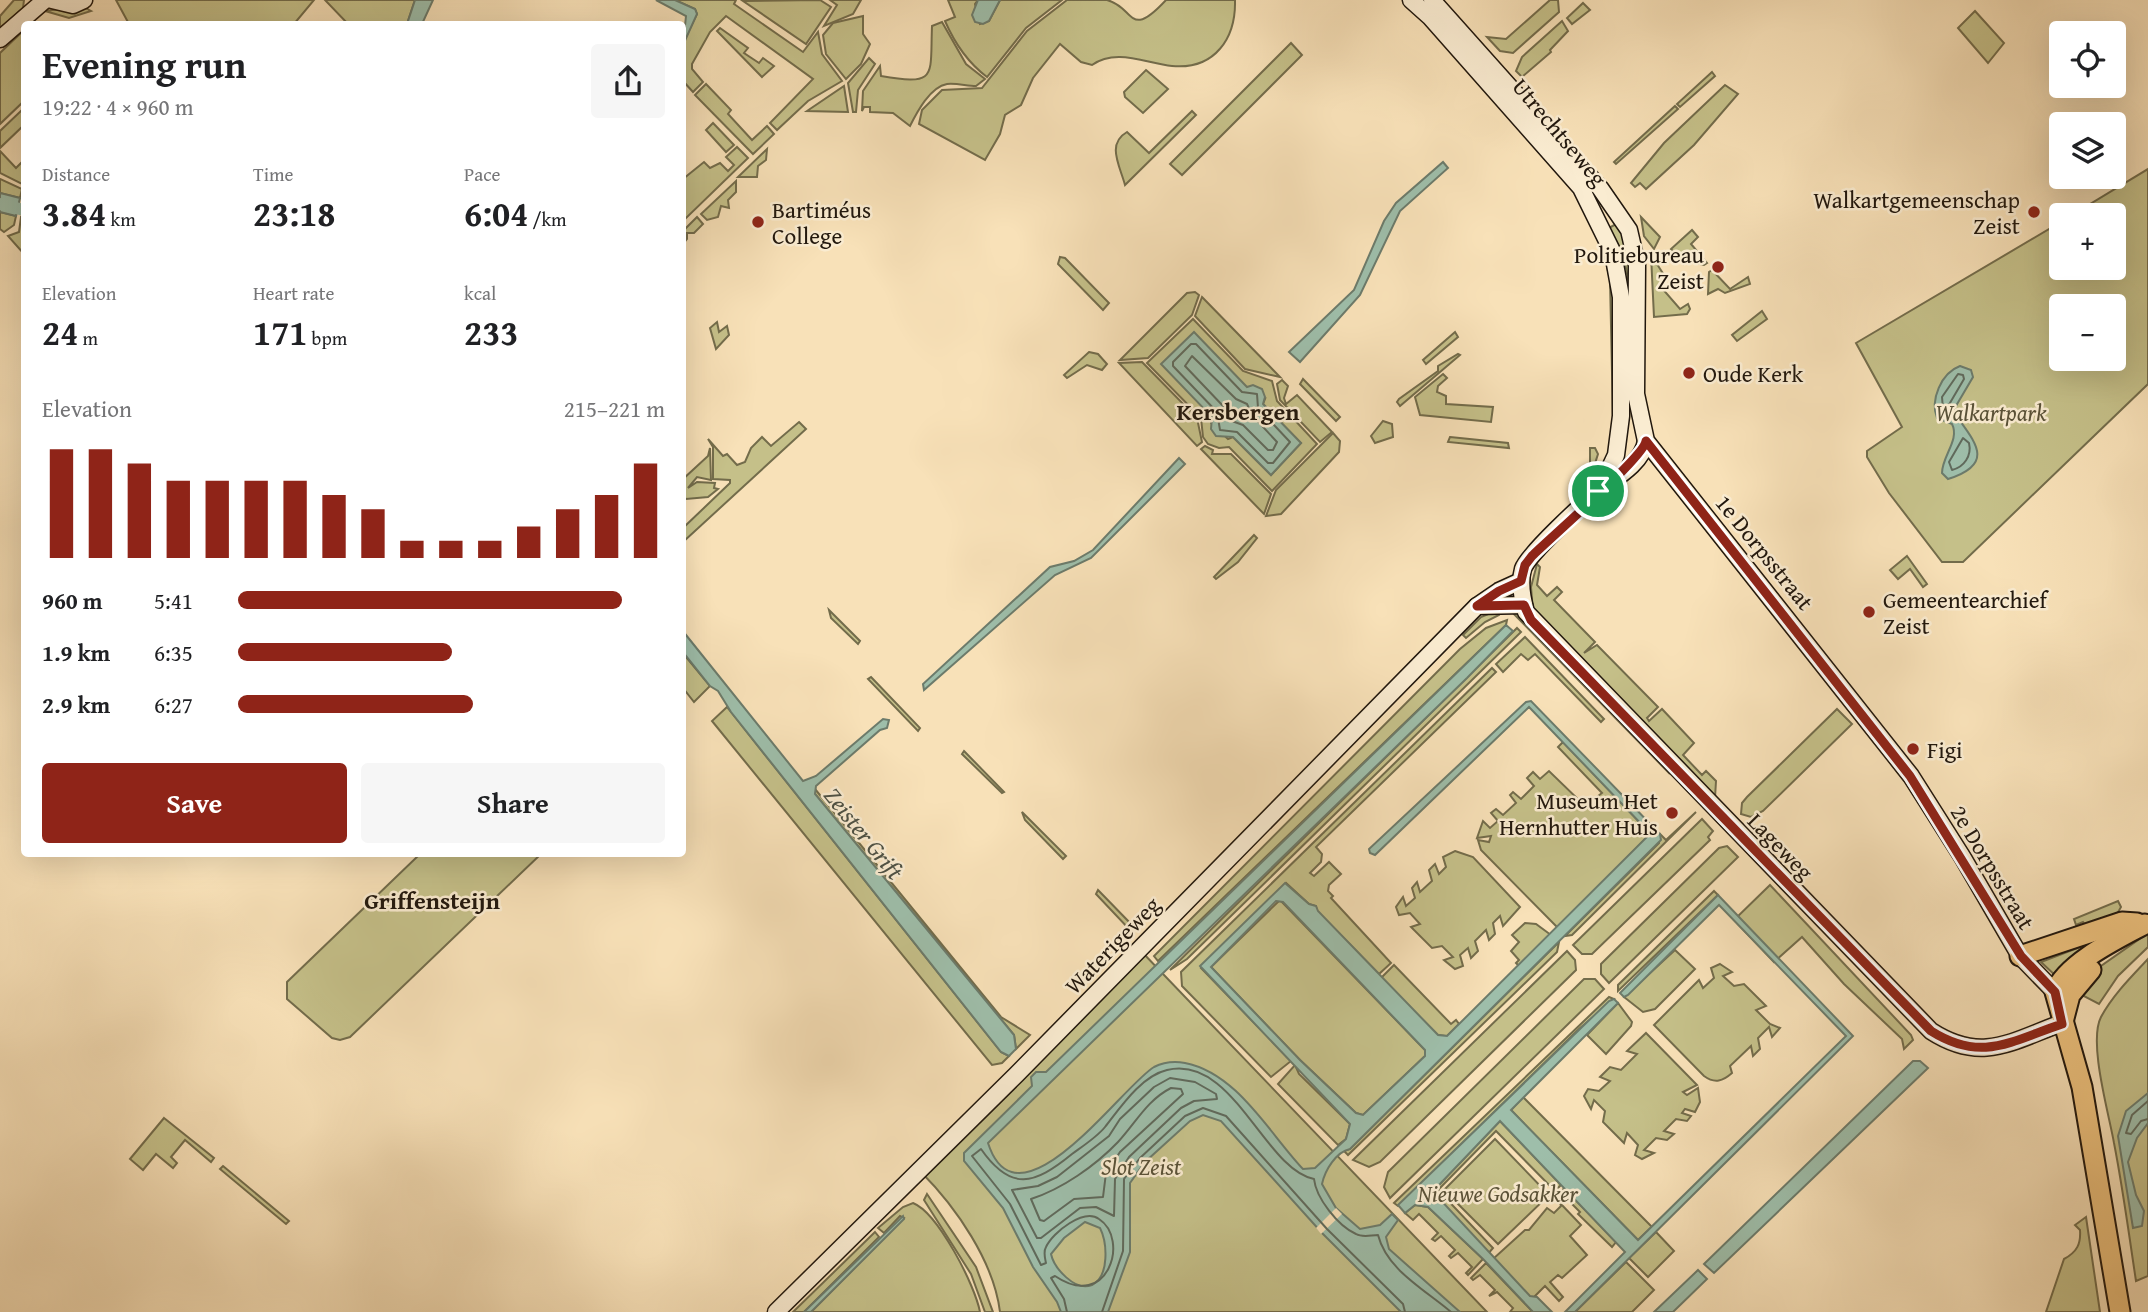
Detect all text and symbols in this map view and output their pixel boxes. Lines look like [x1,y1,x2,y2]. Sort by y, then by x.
map controls [2049,21,2126,371]
button: locate [2049,21,2126,98]
text: Evening run [42,36,246,92]
button: share [591,44,665,118]
street label: Utrechtseweg [1505,71,1615,194]
text: 19:22 · 4 × 960 m [42,90,194,123]
button: layers [2049,112,2126,189]
text: Distance [42,160,110,188]
text: Time [253,160,293,188]
text: Pace [464,160,501,188]
place label: Walkartgemeenschap Zeist [1813,183,2020,242]
text: 3.84 [42,188,106,239]
text: 23:18 [253,188,335,239]
text: 6:04 [464,188,528,239]
place label: Bartiméus College [772,193,871,252]
button: + [2049,203,2126,280]
marker: Walkartgemeenschap Zeist [2026,204,2042,220]
text: km [106,205,136,233]
text: /km [528,205,567,233]
marker: Bartiméus College [750,214,766,230]
place label: Politiebureau Zeist [1574,238,1705,297]
marker: Politiebureau Zeist [1710,259,1726,275]
text: Elevation [42,279,116,307]
text: Heart rate [253,279,334,307]
text: kcal [464,279,496,307]
button: − [2049,294,2126,371]
text: 24 [42,307,78,358]
text: 171 [253,307,307,358]
text: 233 [464,307,518,358]
text: m [78,324,98,352]
text: bpm [307,324,347,352]
place label: Oude Kerk [1703,357,1803,390]
marker: Oude Kerk [1681,365,1697,381]
text: Elevation [42,392,132,425]
text: 215–221 m [564,392,665,425]
district label: Kersbergen [1177,394,1299,429]
park label: Walkartpark [1935,396,2047,429]
pin [1568,461,1628,521]
icon: arrive [1579,472,1617,510]
street label: 1e Dorpsstraat [1708,487,1822,617]
place label: Gemeentearchief Zeist [1883,583,2050,642]
text: 960 m [42,584,103,617]
text: 5:41 [154,584,193,617]
marker: Gemeentearchief Zeist [1861,604,1877,620]
text: 1.9 km [42,636,110,669]
text: 6:35 [154,636,193,669]
text: 2.9 km [42,688,110,721]
text: 6:27 [154,688,193,721]
place label: Figi [1927,733,1963,766]
marker: Figi [1905,741,1921,757]
button: Save [42,763,347,843]
button: Share [361,763,665,843]
water label: Zeister Grift [816,779,912,887]
place label: Museum Het Hernhutter Huis [1499,784,1658,843]
street label: 2e Dorpsstraat [1943,798,2043,936]
marker: Museum Het Hernhutter Huis [1664,805,1680,821]
street label: Lageweg [1741,805,1822,888]
district label: Griffensteijn [364,883,500,918]
street label: Waterigeweg [1057,888,1168,1001]
park label: Slot Zeist [1101,1150,1182,1183]
park label: Nieuwe Godsakker [1417,1177,1580,1210]

